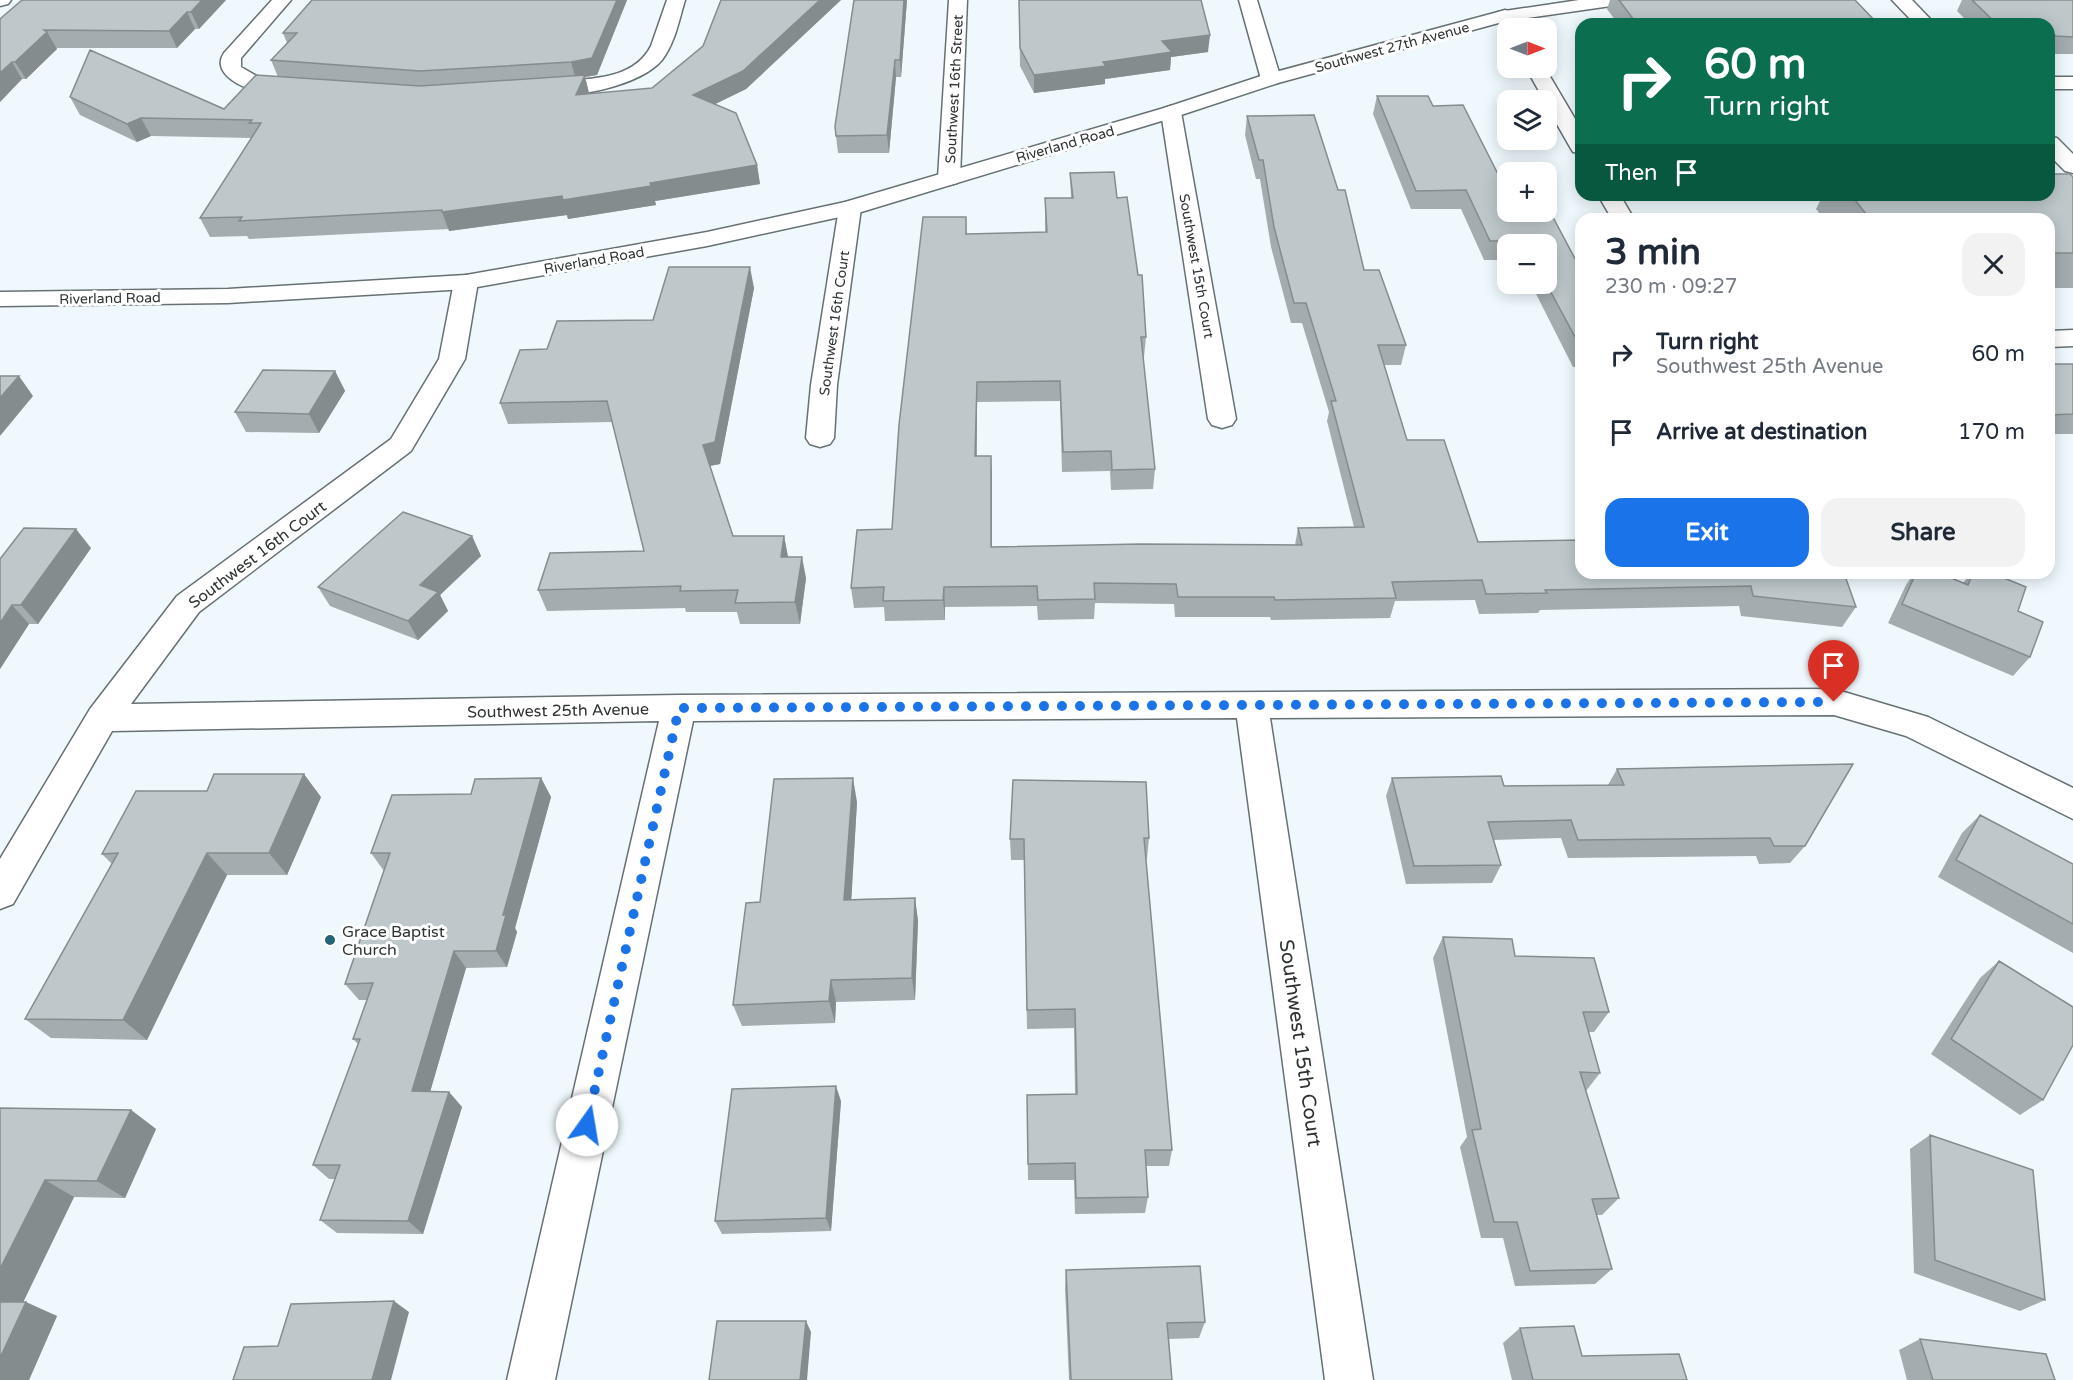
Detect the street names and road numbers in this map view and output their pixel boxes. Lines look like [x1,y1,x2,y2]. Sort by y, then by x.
street label: Southwest 16th Street [942,13,967,164]
street label: Southwest 27th Avenue [1313,19,1471,76]
street label: Riverland Road [1014,122,1116,167]
street label: Southwest 15th Court [1175,193,1218,340]
street label: Riverland Road [543,243,646,278]
street label: Southwest 16th Court [816,249,853,397]
street label: Riverland Road [59,289,161,308]
street label: Southwest 16th Court [185,496,330,613]
street label: Southwest 25th Avenue [467,699,649,723]
street label: Southwest 15th Court [1274,938,1326,1149]

